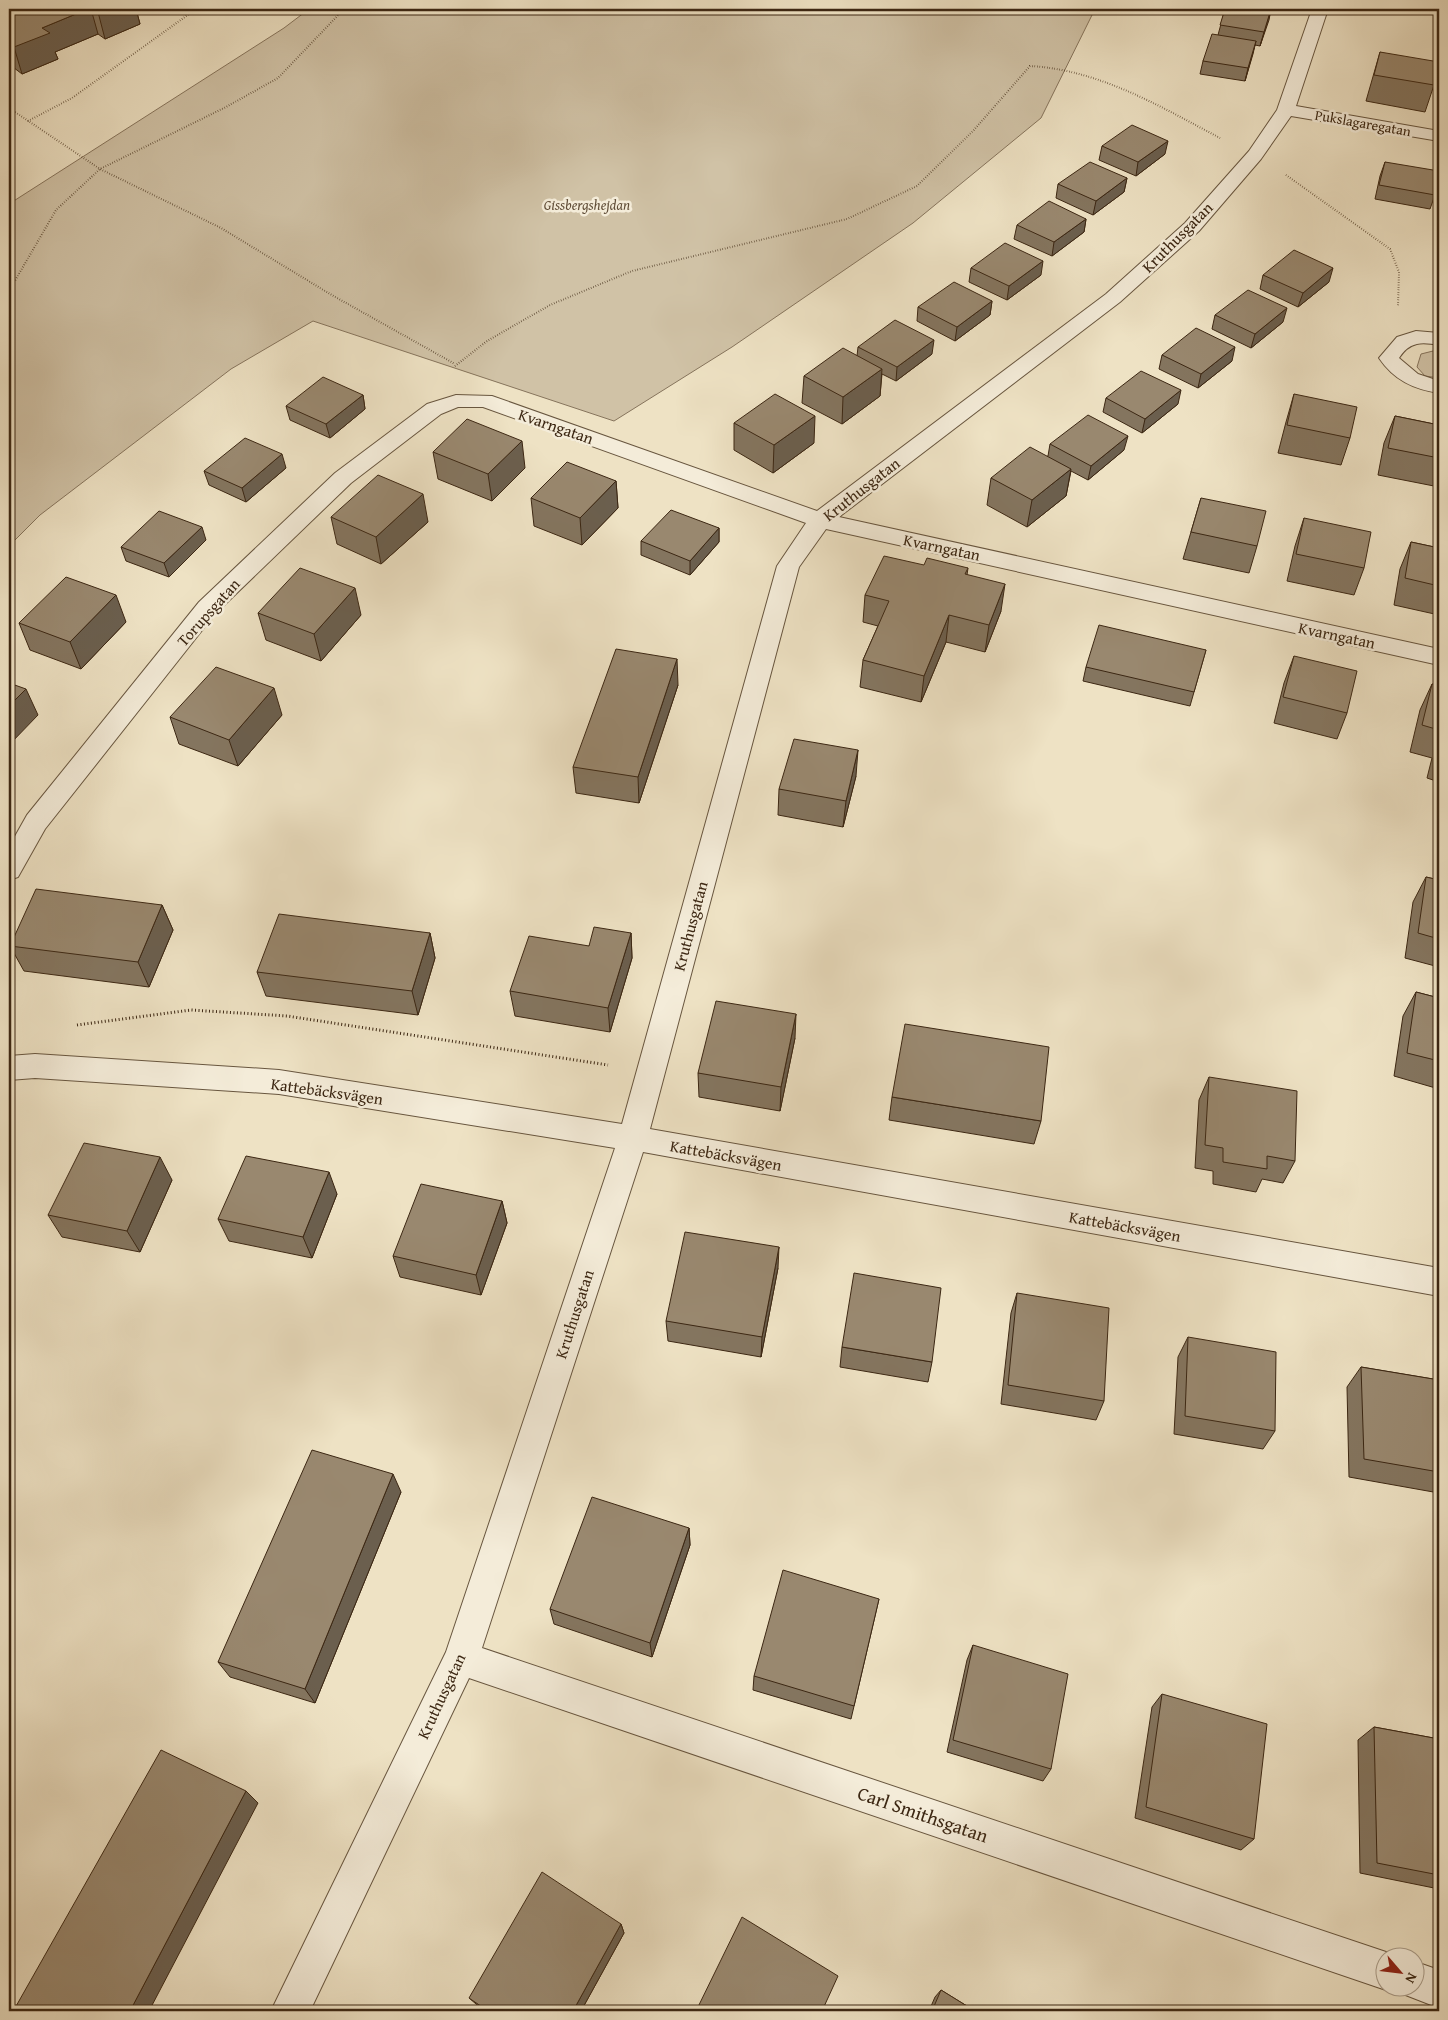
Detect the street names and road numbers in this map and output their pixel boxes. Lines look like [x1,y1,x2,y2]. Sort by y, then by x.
street label: Pukslagaregatan [1313,105,1413,141]
street label: Kruthusgatan [1136,196,1218,278]
street label: Kvarngatan [515,402,597,450]
street label: Kruthusgatan [817,451,905,527]
street label: Kvarngatan [901,527,983,567]
street label: Torupsgatan [171,573,245,651]
street label: Kvarngatan [1296,615,1378,655]
street label: Kruthusgatan [666,878,714,974]
street label: Kattebäcksvägen [269,1071,385,1111]
street label: Kattebäcksvägen [668,1133,784,1177]
street label: Kattebäcksvägen [1067,1204,1183,1248]
street label: Kruthusgatan [548,1266,600,1361]
street label: Kruthusgatan [411,1649,471,1743]
street label: Carl Smithsgatan [854,1779,992,1850]

